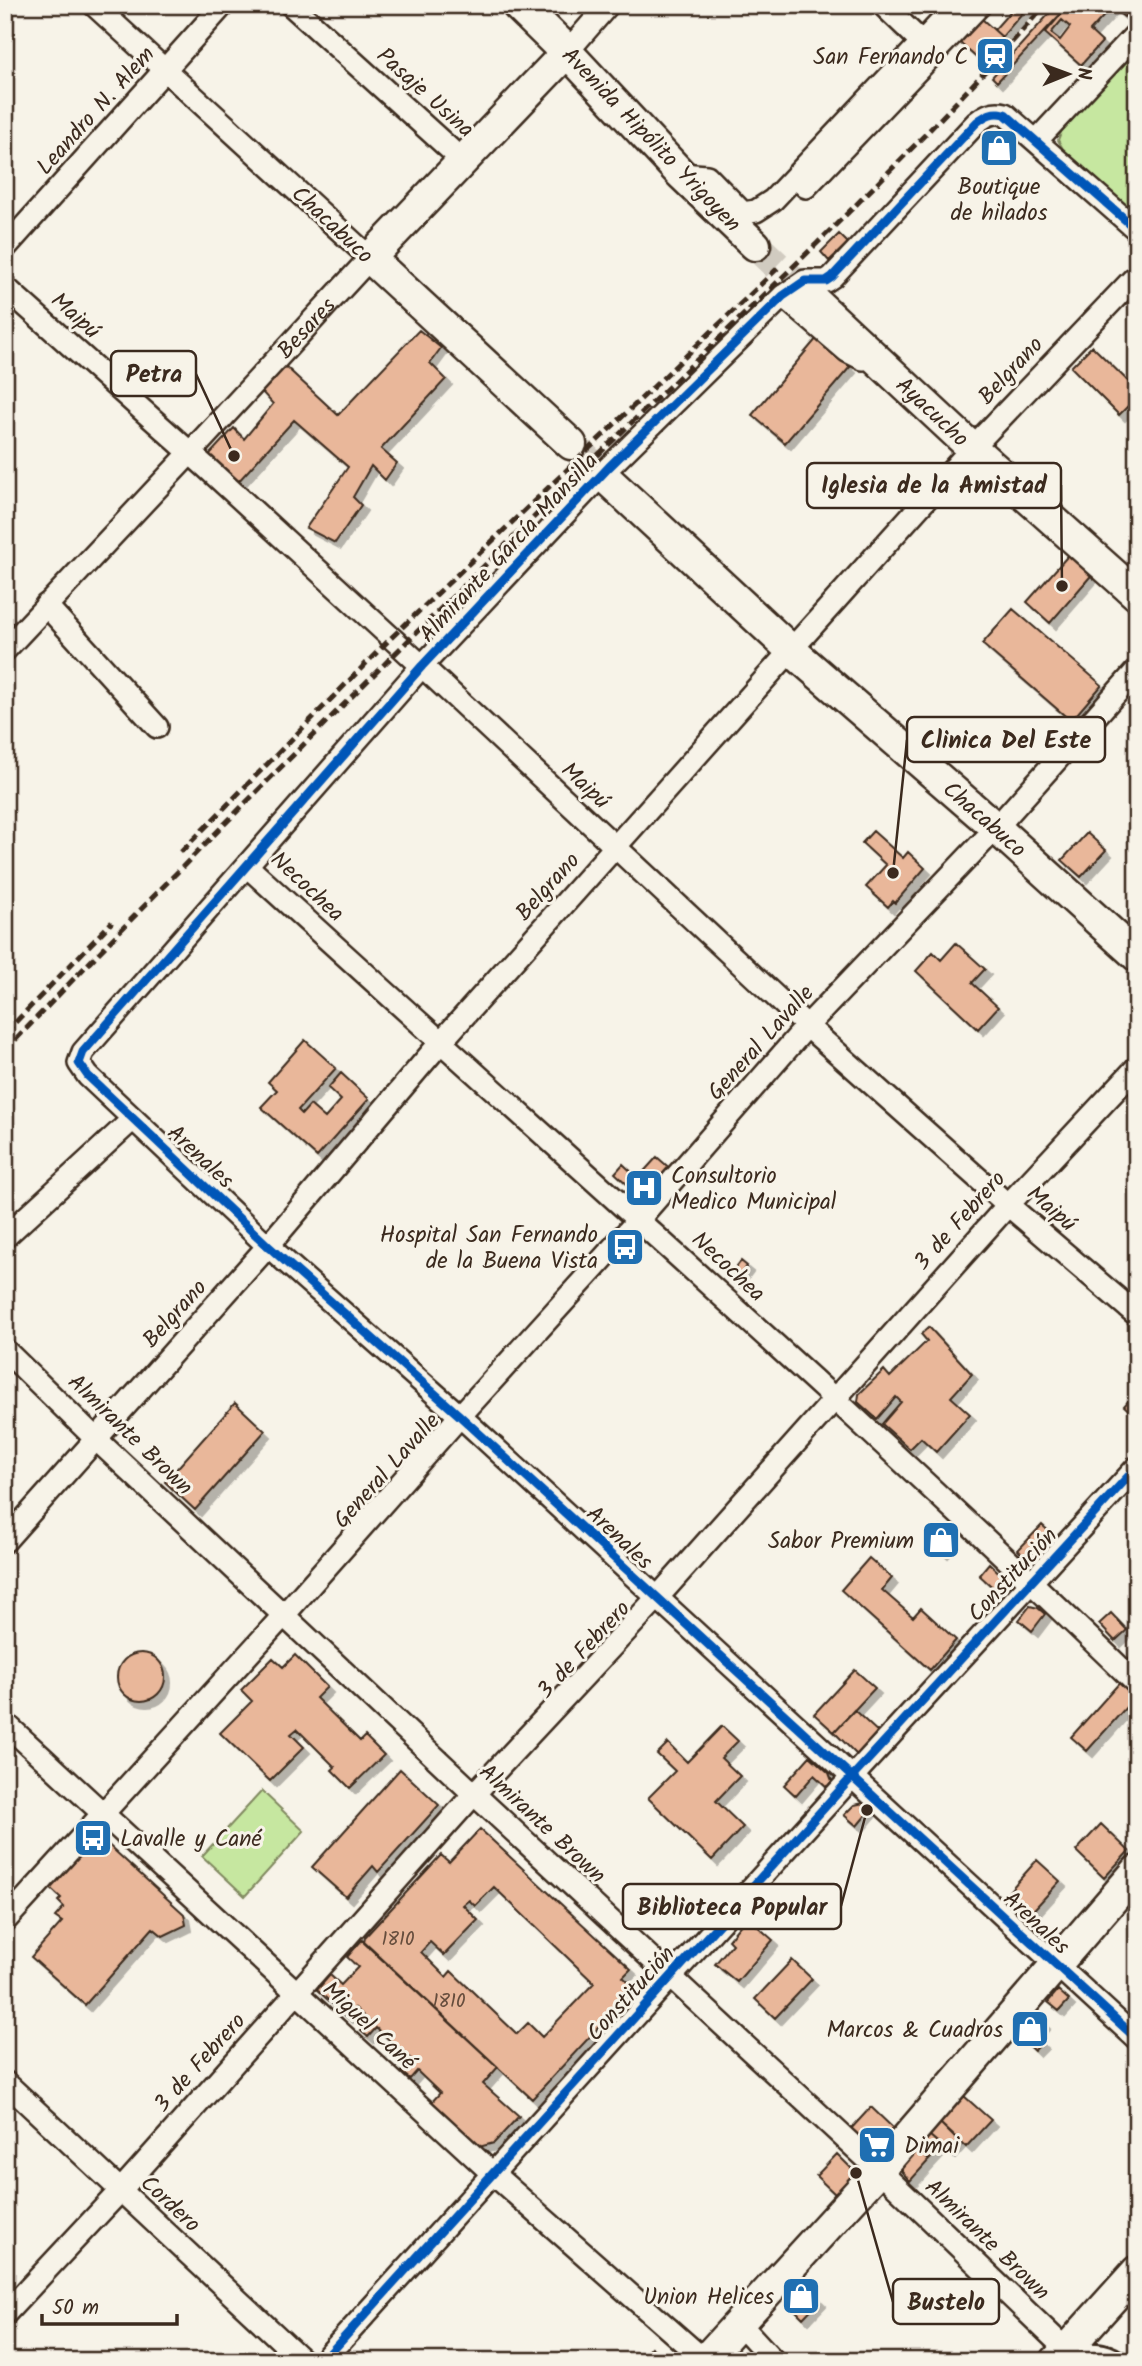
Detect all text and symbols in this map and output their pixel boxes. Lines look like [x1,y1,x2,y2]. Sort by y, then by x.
station icon: San Fernando C [974,35,1016,77]
north arrow [1034,38,1104,108]
street label: Leandro N. Alem [29,39,164,184]
street label: Avenida Hipólito Yrigoyen [552,39,749,241]
street label: Pasaje Usina [368,40,482,147]
place label: San Fernando C [813,40,968,76]
text: N [1068,67,1098,80]
shop icon: Boutique de hilados [978,127,1020,169]
place label: Boutique de hilados [951,170,1048,232]
street label: Chacabuco [282,178,381,273]
street label: Maipú [42,284,108,349]
street label: Besares [269,290,346,368]
street label: Belgrano [970,329,1053,414]
callout: Petra [111,351,196,396]
text: Petra [126,356,182,395]
street label: Ayacucho [886,369,977,457]
street label: Almirante García Mansilla [411,445,608,652]
callout: Iglesia de la Amistad [807,463,1061,508]
text: Iglesia de la Amistad [821,467,1048,506]
callout: Clinica Del Este [907,717,1105,762]
text: Clinica Del Este [921,722,1092,761]
street label: Maipú [552,754,618,820]
street label: Chacabuco [934,773,1034,867]
street label: Necochea [261,844,352,931]
street label: Belgrano [507,845,590,930]
street label: General Lavalle [699,977,824,1110]
street label: Arenales [158,1117,242,1198]
place label: Consultorio Medico Municipal [671,1159,837,1221]
street label: 3 de Febrero [906,1163,1015,1279]
hospital icon: Consultorio Medico Municipal [623,1167,665,1209]
street label: Maipú [1018,1177,1085,1242]
place label: Hospital San Fernando de la Buena Vista [380,1218,598,1280]
street label: Necochea [682,1224,773,1311]
bus stop icon: Hospital San Fernando de la Buena Vista [604,1226,646,1268]
street label: Belgrano [134,1272,217,1357]
street label: Almirante Brown [58,1366,201,1505]
street label: General Lavalle [325,1405,450,1538]
street label: Arenales [577,1498,661,1579]
shop icon: Sabor Premium [920,1519,962,1561]
street label: Constitución [960,1520,1067,1631]
place label: Sabor Premium [768,1524,914,1560]
street label: 3 de Febrero [529,1593,640,1708]
street label: Almirante Brown [470,1756,614,1893]
bus stop icon: Lavalle y Cané [72,1817,114,1859]
place label: Lavalle y Cané [120,1822,263,1858]
street label: Arenales [994,1883,1078,1964]
callout: Biblioteca Popular [623,1884,841,1929]
text: Biblioteca Popular [637,1889,828,1928]
house number: 1810 [382,1925,414,1955]
street label: Constitución [578,1938,685,2051]
street label: Miguel Cané [313,1973,425,2080]
house number: 1810 [433,1987,465,2017]
street label: 3 de Febrero [146,2005,255,2121]
shop icon: Marcos & Cuadros [1009,2008,1051,2050]
place label: Marcos & Cuadros [826,2013,1003,2049]
supermarket icon: Dimai [856,2124,898,2166]
place label: Dimai [904,2129,960,2165]
street label: Cordero [131,2167,208,2242]
street label: Almirante Brown [915,2171,1058,2310]
shop icon: Union Helices [780,2275,822,2317]
callout: Bustelo [893,2279,999,2324]
place label: Union Helices [643,2280,774,2316]
scale bar [42,2282,177,2326]
text: Bustelo [907,2284,985,2323]
text: 50 m [52,2292,99,2325]

